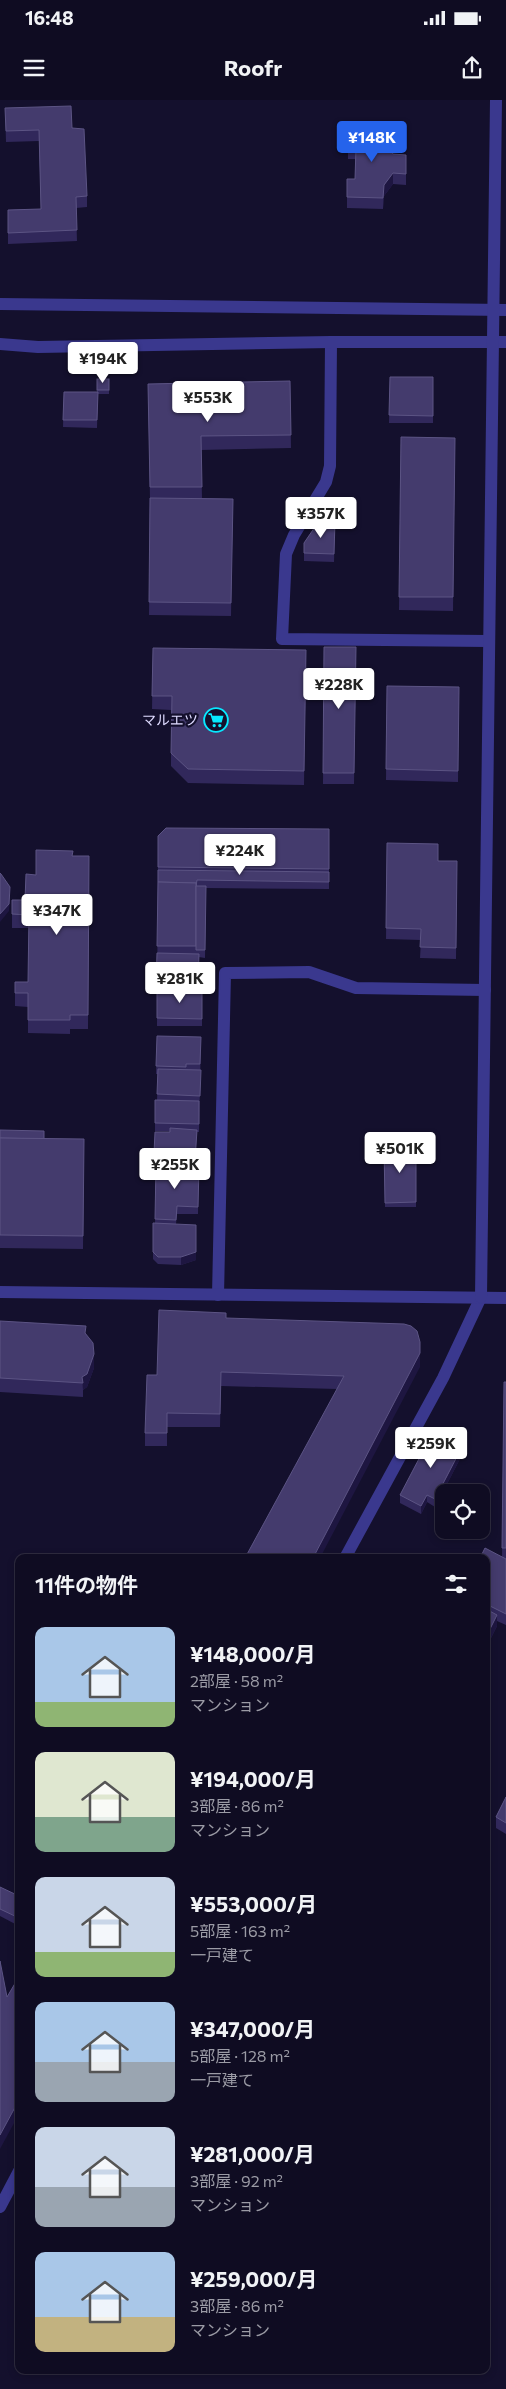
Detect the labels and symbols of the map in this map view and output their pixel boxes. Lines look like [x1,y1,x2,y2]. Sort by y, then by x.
pin: ¥148K [337,120,407,163]
pin: ¥194K [68,342,138,384]
pin: ¥553K [173,380,243,423]
pin: ¥357K [286,496,356,539]
pin: ¥228K [304,668,374,710]
supermarket icon: マルエツ [203,707,229,733]
place label: マルエツ [142,711,198,728]
pin: ¥224K [205,834,275,876]
pin: ¥347K [22,894,92,936]
pin: ¥281K [145,962,215,1004]
pin: ¥501K [365,1132,435,1174]
pin: ¥255K [140,1148,210,1190]
pin: ¥259K [396,1426,466,1469]

